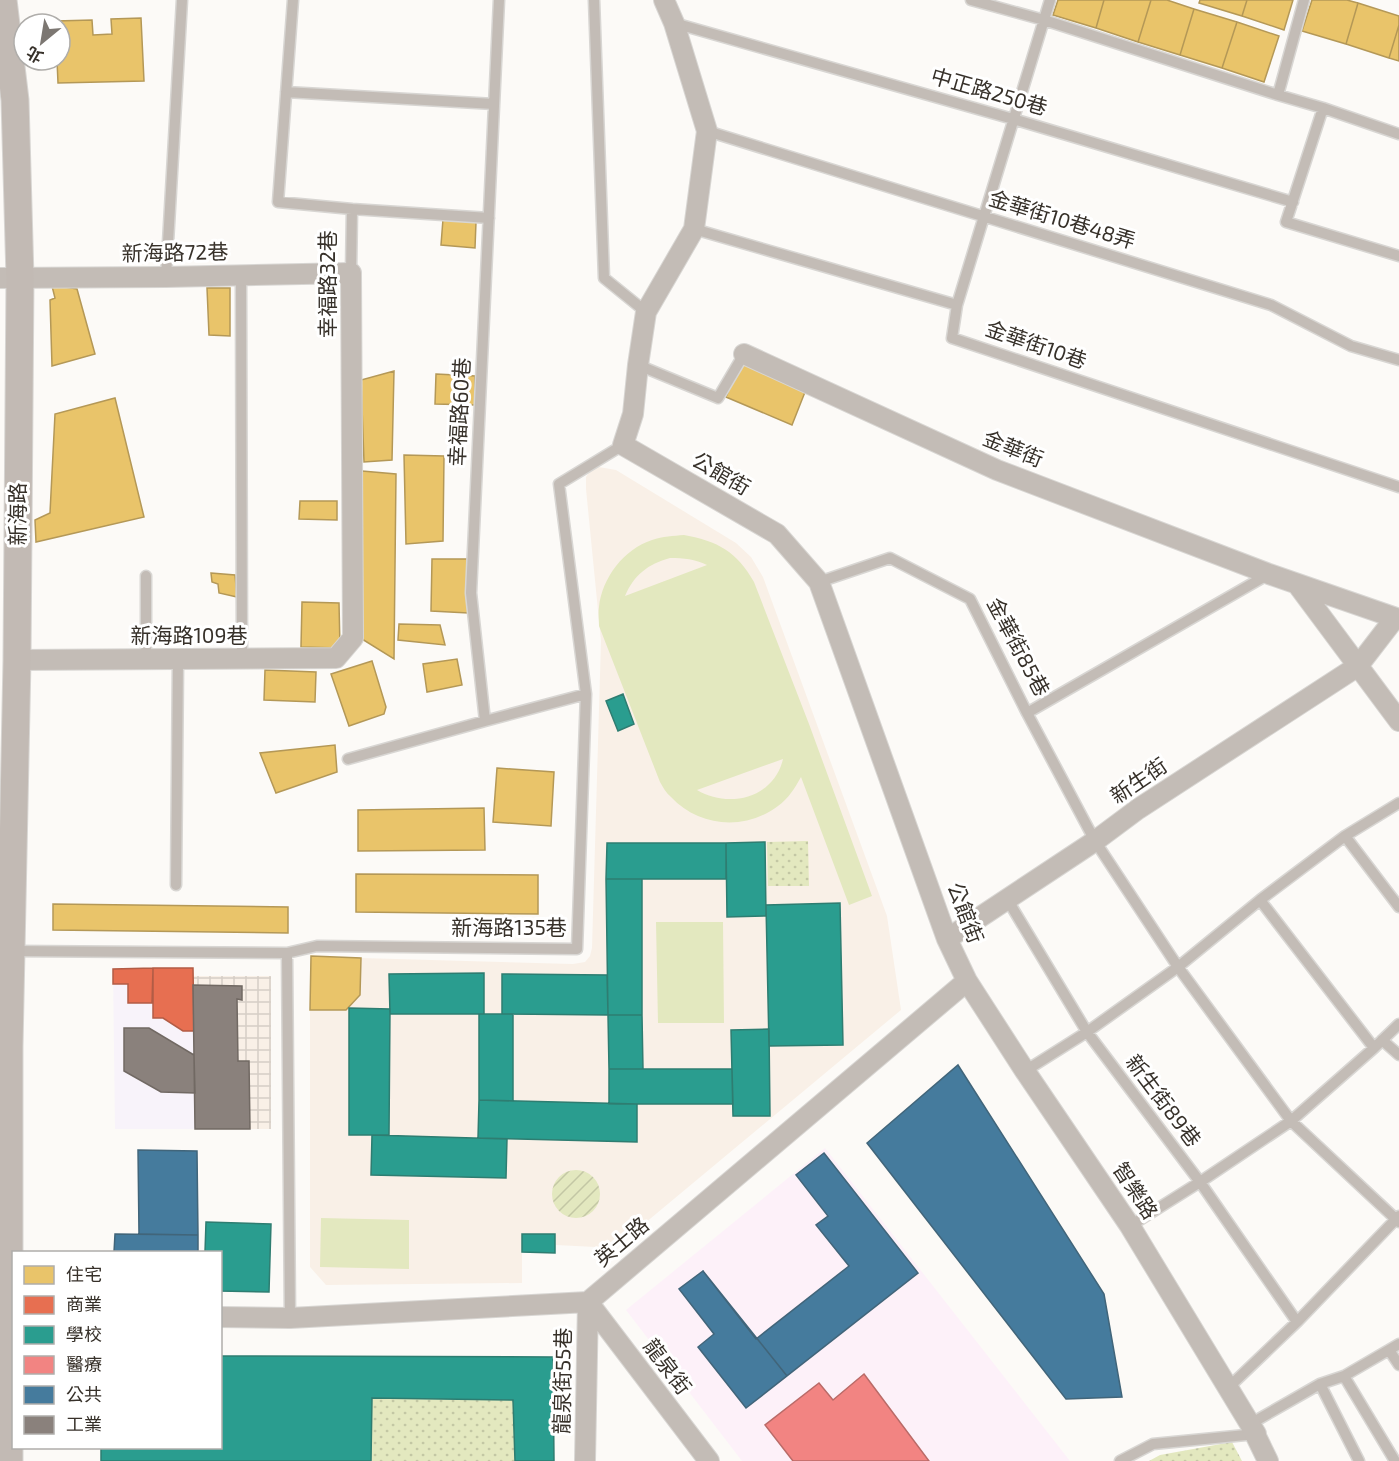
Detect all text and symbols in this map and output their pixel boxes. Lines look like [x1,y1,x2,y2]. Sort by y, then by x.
north arrow [12,12,72,72]
text: 北 [23,43,46,68]
street label: 中正路250巷 [928,62,1050,119]
street label: 金華街10巷48弄 [986,184,1139,253]
street label: 幸福路32巷 [314,230,339,338]
street label: 新海路72巷 [121,238,228,265]
street label: 金華街10巷 [983,315,1090,372]
street label: 幸福路60巷 [443,357,474,467]
street label: 金華街 [980,424,1047,471]
street label: 公館街 [688,446,755,499]
street label: 新海路 [4,483,29,546]
street label: 金華街85巷 [983,593,1056,700]
street label: 新海路109巷 [130,622,248,647]
street label: 新生街 [1105,752,1171,808]
street label: 公館街 [943,879,989,946]
street label: 新海路135巷 [451,914,567,939]
street label: 新生街89巷 [1121,1049,1207,1151]
street label: 智樂路 [1109,1157,1164,1223]
street label: 英士路 [589,1211,653,1271]
legend [12,1251,222,1449]
text: 住宅 [66,1263,102,1285]
text: 商業 [66,1293,102,1315]
text: 學校 [66,1323,102,1345]
street label: 龍泉街55巷 [548,1328,575,1434]
street label: 龍泉街 [639,1333,697,1399]
text: 醫療 [66,1353,102,1375]
text: 公共 [66,1383,102,1405]
text: 工業 [66,1413,102,1435]

